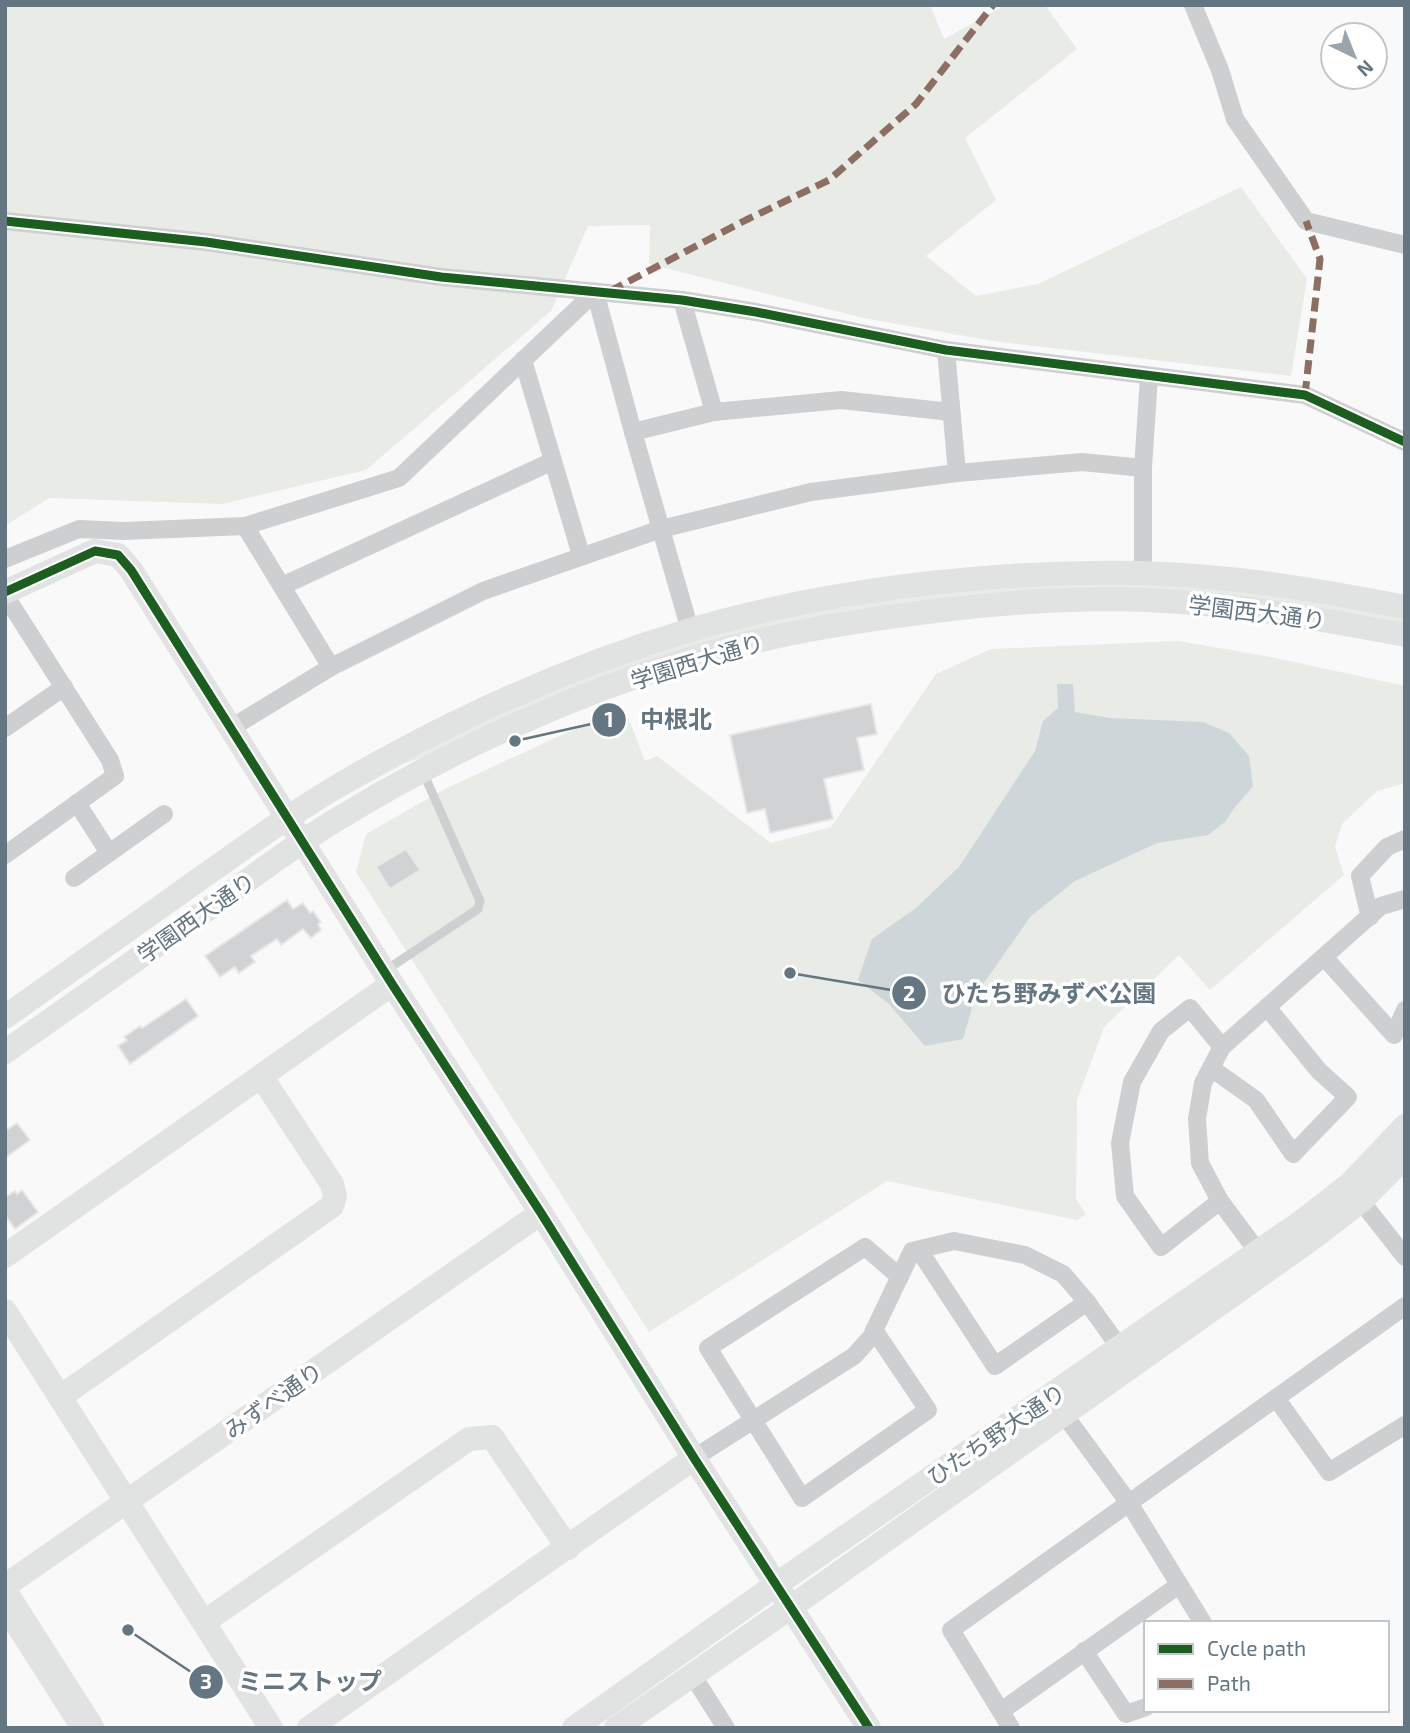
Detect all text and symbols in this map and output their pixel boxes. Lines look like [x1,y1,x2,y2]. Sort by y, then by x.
north arrow [1319,21,1389,91]
text: N [1353,56,1379,82]
street label: 学園西大通り [1187,590,1327,634]
street label: 学園西大通り [627,627,767,695]
callout: 中根北 [591,698,726,743]
text: 中根北 [640,704,712,733]
text: 1 [604,706,614,731]
street label: 学園西大通り [131,866,261,968]
callout: ひたち野みずべ公園 [892,971,1171,1016]
text: ひたち野みずべ公園 [942,978,1156,1007]
text: 2 [903,980,915,1005]
street label: みずべ通り [218,1356,328,1444]
street label: ひたち野大通り [921,1377,1071,1491]
legend [1144,1621,1389,1712]
text: Cycle path [1207,1635,1306,1660]
callout: ミニストップ [189,1659,396,1704]
text: ミニストップ [238,1666,382,1695]
text: 3 [200,1668,212,1693]
text: Path [1207,1670,1251,1695]

